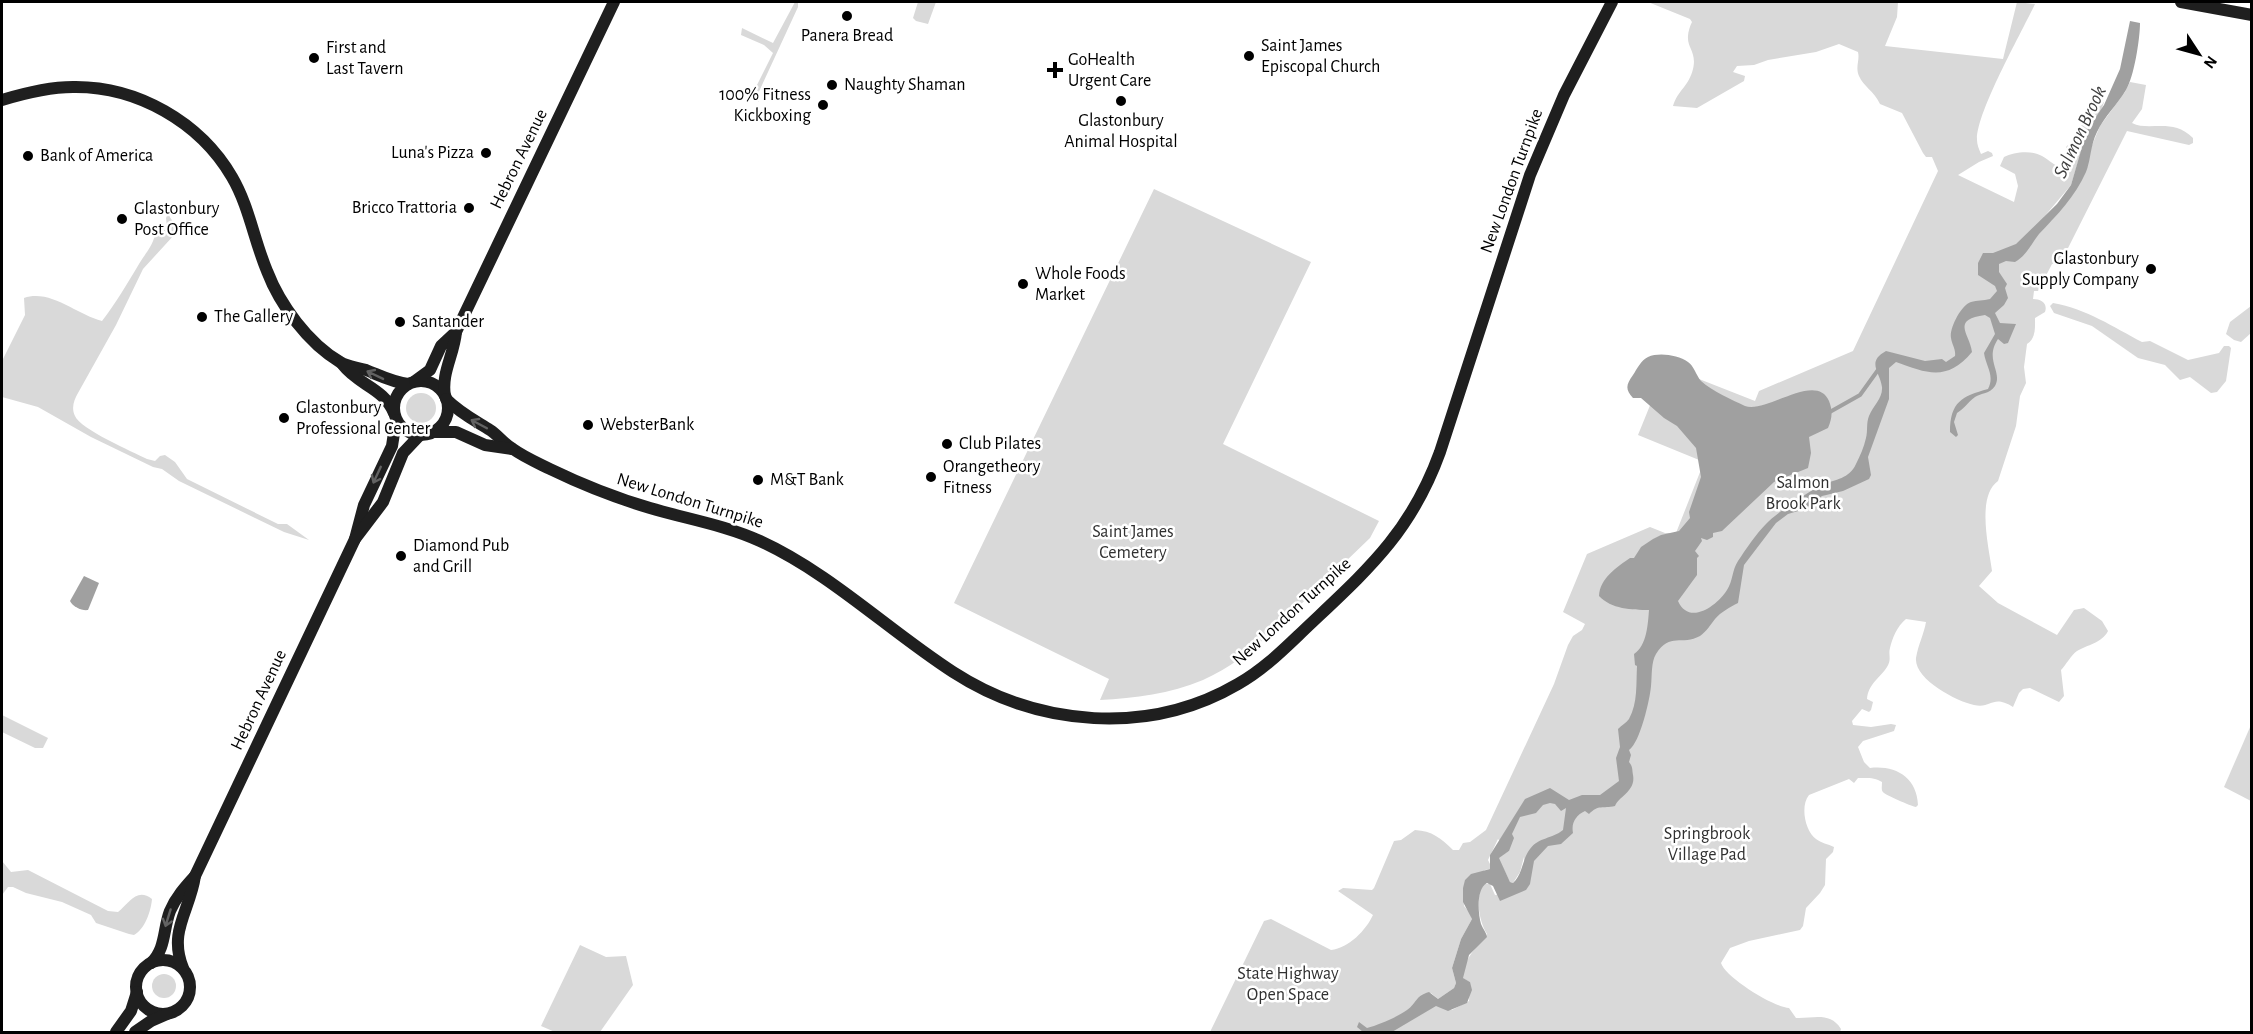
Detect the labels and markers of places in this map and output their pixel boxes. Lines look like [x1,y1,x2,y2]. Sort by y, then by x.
marker: Panera Bread [840,9,854,23]
place label: Panera Bread [801,27,893,45]
place label: Saint James Episcopal Church [1261,37,1380,76]
place label: First and Last Tavern [326,39,404,78]
marker: Saint James Episcopal Church [1242,49,1256,63]
marker: First and Last Tavern [307,51,321,65]
place label: GoHealth Urgent Care [1068,51,1151,90]
marker: GoHealth Urgent Care [1046,61,1064,79]
place label: Naughty Shaman [844,76,966,94]
marker: Naughty Shaman [825,78,839,92]
place label: 100% Fitness Kickboxing [719,86,811,125]
marker: Glastonbury Animal Hospital [1114,94,1128,108]
marker: 100% Fitness Kickboxing [816,98,830,112]
place label: Glastonbury Animal Hospital [1064,112,1178,151]
place label: Luna's Pizza [391,144,474,162]
marker: Luna's Pizza [479,146,493,160]
place label: Bank of America [40,147,153,165]
marker: Bank of America [21,149,35,163]
place label: Bricco Trattoria [352,199,457,217]
place label: Glastonbury Post Office [134,200,220,239]
marker: Bricco Trattoria [462,201,476,215]
marker: Glastonbury Post Office [115,212,129,226]
place label: Glastonbury Supply Company [2022,250,2139,289]
marker: Glastonbury Supply Company [2144,262,2158,276]
place label: Whole Foods Market [1035,265,1126,304]
marker: Whole Foods Market [1016,277,1030,291]
place label: The Gallery [214,308,293,326]
marker: The Gallery [195,310,209,324]
place label: Santander [412,313,484,331]
marker: Santander [393,315,407,329]
place label: Glastonbury Professional Center [296,399,431,438]
marker: Glastonbury Professional Center [277,411,291,425]
place label: WebsterBank [600,416,695,434]
marker: WebsterBank [581,418,595,432]
place label: Club Pilates [959,435,1041,453]
marker: Club Pilates [940,437,954,451]
place label: Orangetheory Fitness [943,458,1041,497]
marker: Orangetheory Fitness [924,470,938,484]
place label: M&T Bank [770,471,845,489]
marker: M&T Bank [751,473,765,487]
place label: Diamond Pub and Grill [413,537,509,576]
marker: Diamond Pub and Grill [394,549,408,563]

